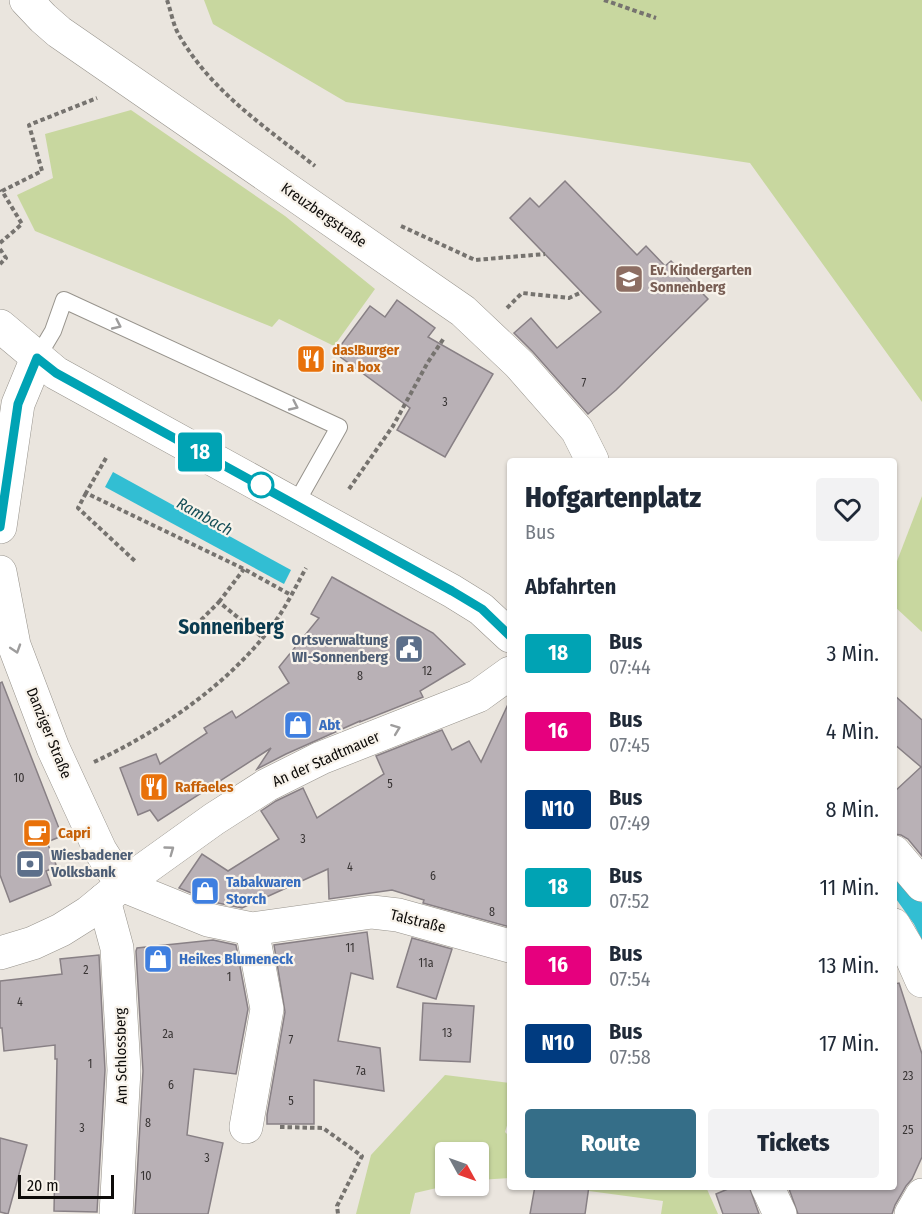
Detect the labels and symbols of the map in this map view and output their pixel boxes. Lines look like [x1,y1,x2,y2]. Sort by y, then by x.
street label: Kreuzbergstraße [278,179,370,251]
place label: Ev. Kindergarten Sonnenberg [650,261,752,296]
school or university icon: Ev. Kindergarten Sonnenberg [613,263,645,295]
one-way arrow [110,317,121,329]
place label: das!Burger in a box [332,341,400,376]
restaurant icon: das!Burger in a box [295,343,327,375]
house number: 7 [582,376,587,390]
house number: 3 [442,395,448,409]
one-way arrow [288,399,299,411]
line badge: 18 [173,432,227,472]
unlabelled marker [248,472,274,498]
water label: Rambach [174,493,236,540]
district label: Sonnenberg [178,614,284,640]
place label: Ortsverwaltung WI-Sonnenberg [292,631,389,666]
public building icon: Ortsverwaltung WI-Sonnenberg [393,633,425,665]
one-way arrow [9,643,21,654]
house number: 12 [422,664,432,678]
house number: 8 [357,669,363,683]
street label: Danziger Straße [23,685,75,781]
shop icon: Abt [282,709,314,741]
place label: Abt [318,716,341,734]
one-way arrow [390,723,401,736]
street label: An der Stadtmauer [270,727,383,791]
house number: 10 [14,771,24,785]
restaurant icon: Raffaeles [138,771,170,803]
house number: 5 [387,777,393,791]
place label: Raffaeles [175,778,234,796]
cafe icon: Capri [21,817,53,849]
place label: Capri [58,824,91,842]
house number: 3 [300,832,306,846]
place label: Wiesbadener Volksbank [50,846,133,881]
one-way arrow [163,846,174,857]
bank icon: Wiesbadener Volksbank [14,848,46,880]
house number: 4 [347,860,353,874]
house number: 6 [430,869,436,883]
place label: Tabakwaren Storch [226,873,301,908]
shop icon: Tabakwaren Storch [189,875,221,907]
street label: Talstraße [389,905,447,937]
house number: 8 [489,905,495,919]
house number: 11 [345,941,355,955]
shop icon: Heikes Blumeneck [142,943,174,975]
place label: Heikes Blumeneck [179,950,294,968]
house number: 11a [418,956,434,970]
house number: 2 [83,963,89,977]
house number: 1 [227,970,231,984]
house number: 4 [17,995,23,1009]
street label: Am Schlossberg [111,1008,131,1104]
house number: 13 [442,1026,452,1040]
house number: 2a [162,1027,174,1041]
house number: 7 [289,1033,294,1047]
house number: 1 [88,1057,92,1071]
house number: 7a [356,1064,366,1078]
house number: 23 [903,1069,913,1083]
house number: 6 [168,1078,174,1092]
house number: 5 [288,1094,294,1108]
house number: 8 [145,1116,151,1130]
house number: 3 [79,1121,85,1135]
house number: 25 [903,1123,914,1137]
north arrow [435,1142,489,1196]
house number: 3 [204,1151,210,1165]
house number: 10 [141,1169,151,1183]
scale bar [18,1172,114,1200]

